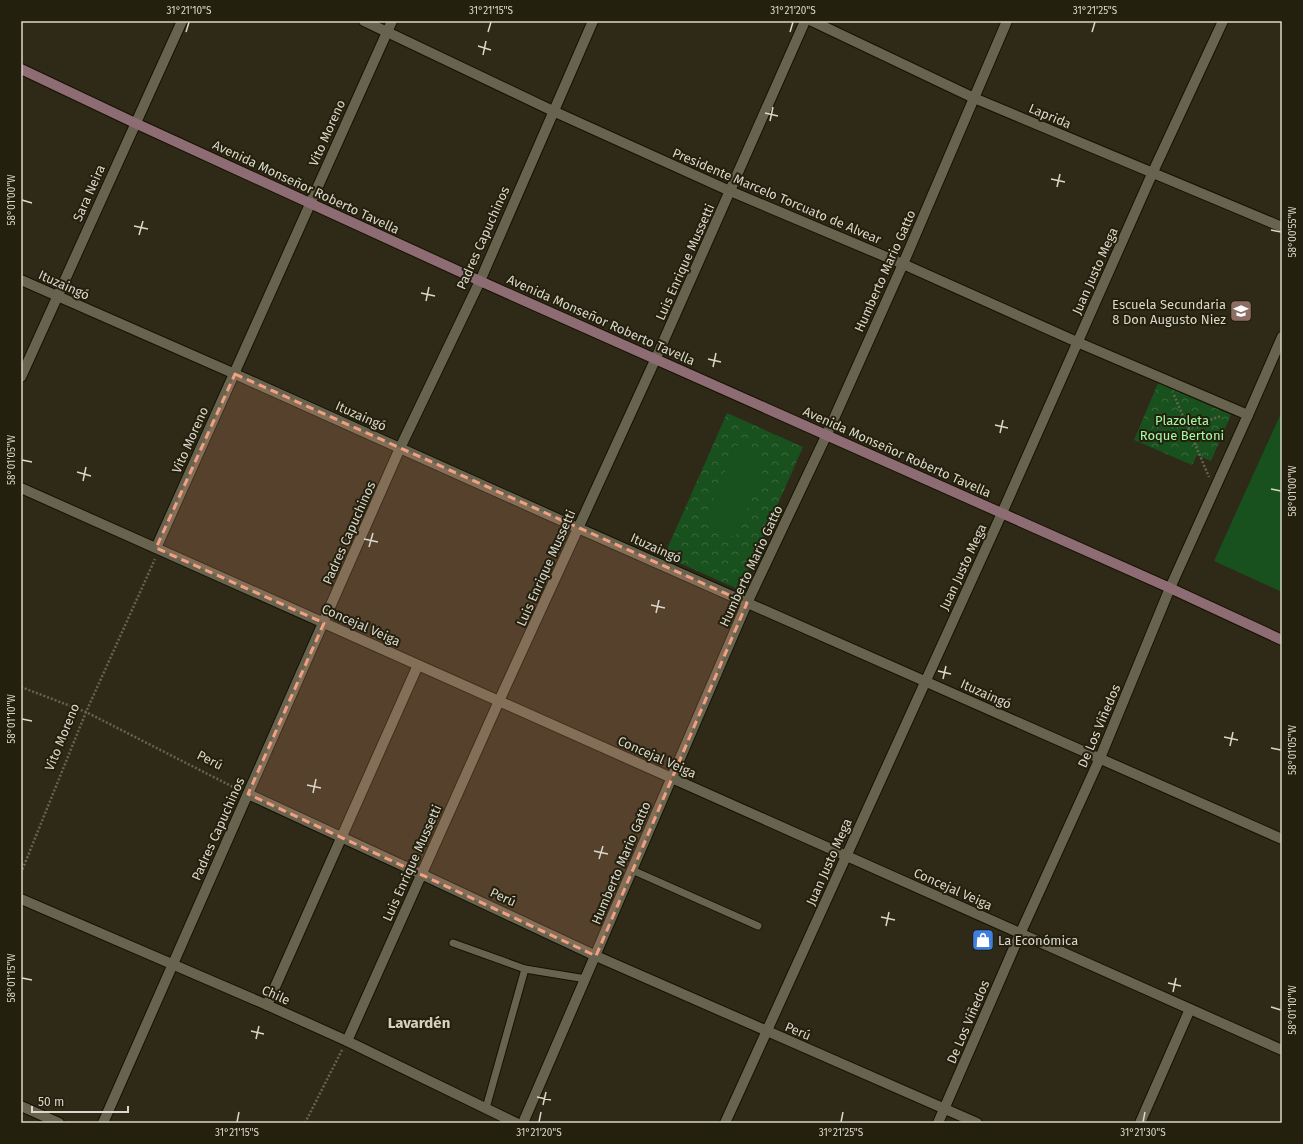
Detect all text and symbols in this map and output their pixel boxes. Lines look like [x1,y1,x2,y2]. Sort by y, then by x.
text: 31°21'10"S [167,5,212,17]
text: 31°21'15"S [469,5,514,17]
text: 31°21'20"S [770,5,816,17]
text: 31°21'25"S [1073,5,1118,17]
street label: Vito Moreno [306,97,348,169]
street label: Laprida [1027,100,1073,132]
street label: Avenida Monseñor Roberto Tavella [210,137,402,237]
street label: Presidente Marcelo Torcuato de Alvear [670,145,884,247]
street label: Sara Neira [70,162,108,224]
text: 58°01'00"W [6,174,18,225]
street label: Padres Capuchinos [454,184,512,292]
street label: Luis Enrique Mussetti [653,201,717,323]
text: 58°00'55"W [1287,206,1299,257]
street label: Humberto Mario Gatto [851,208,919,334]
street label: Juan Justo Mega [1069,225,1121,317]
street label: Ituzaingó [36,267,92,303]
street label: Avenida Monseñor Roberto Tavella [505,272,697,368]
place label: Escuela Secundaria 8 Don Augusto Niez [1112,297,1226,327]
school or university icon: Escuela Secundaria 8 Don Augusto Niez [1228,298,1254,324]
street label: Ituzaingó [333,398,389,434]
street label: Vito Moreno [169,404,211,476]
street label: Avenida Monseñor Roberto Tavella [801,404,993,500]
park label: Plazoleta Roque Bertoni [1140,413,1224,443]
text: 58°01'05"W [6,434,18,485]
text: 58°01'00"W [1287,465,1299,516]
street label: Padres Capuchinos [320,479,378,587]
street label: Humberto Mario Gatto [716,503,786,629]
street label: Luis Enrique Mussetti [514,507,578,629]
street label: Juan Justo Mega [936,521,990,613]
street label: Ituzaingó [628,530,684,566]
street label: Concejal Veiga [319,601,403,649]
street label: Ituzaingó [958,676,1014,712]
street label: De Los Viñedos [1075,682,1123,770]
text: 58°01'10"W [6,693,18,744]
street label: Vito Moreno [42,701,82,773]
text: 58°01'05"W [1287,724,1299,775]
street label: Concejal Veiga [615,733,699,781]
street label: Perú [195,747,225,773]
street label: Padres Capuchinos [189,775,247,883]
street label: Humberto Mario Gatto [588,799,654,927]
street label: Luis Enrique Mussetti [380,802,444,924]
street label: Juan Justo Mega [803,816,855,908]
street label: Concejal Veiga [911,865,995,913]
street label: Perú [488,885,518,909]
shop icon: La Económica [970,927,996,953]
place label: La Económica [998,933,1078,948]
text: 58°01'15"W [6,953,18,1002]
street label: De Los Viñedos [944,978,992,1066]
street label: Chile [260,982,292,1008]
text: 58°01'10"W [1287,984,1299,1035]
district label: Lavardén [388,1014,450,1032]
street label: Perú [783,1019,813,1043]
scale bar [32,1088,128,1114]
text: 50 m [38,1095,64,1109]
text: 31°21'15"S [215,1127,260,1139]
text: 31°21'20"S [516,1127,562,1139]
text: 31°21'25"S [819,1127,864,1139]
text: 31°21'30"S [1120,1127,1166,1139]

